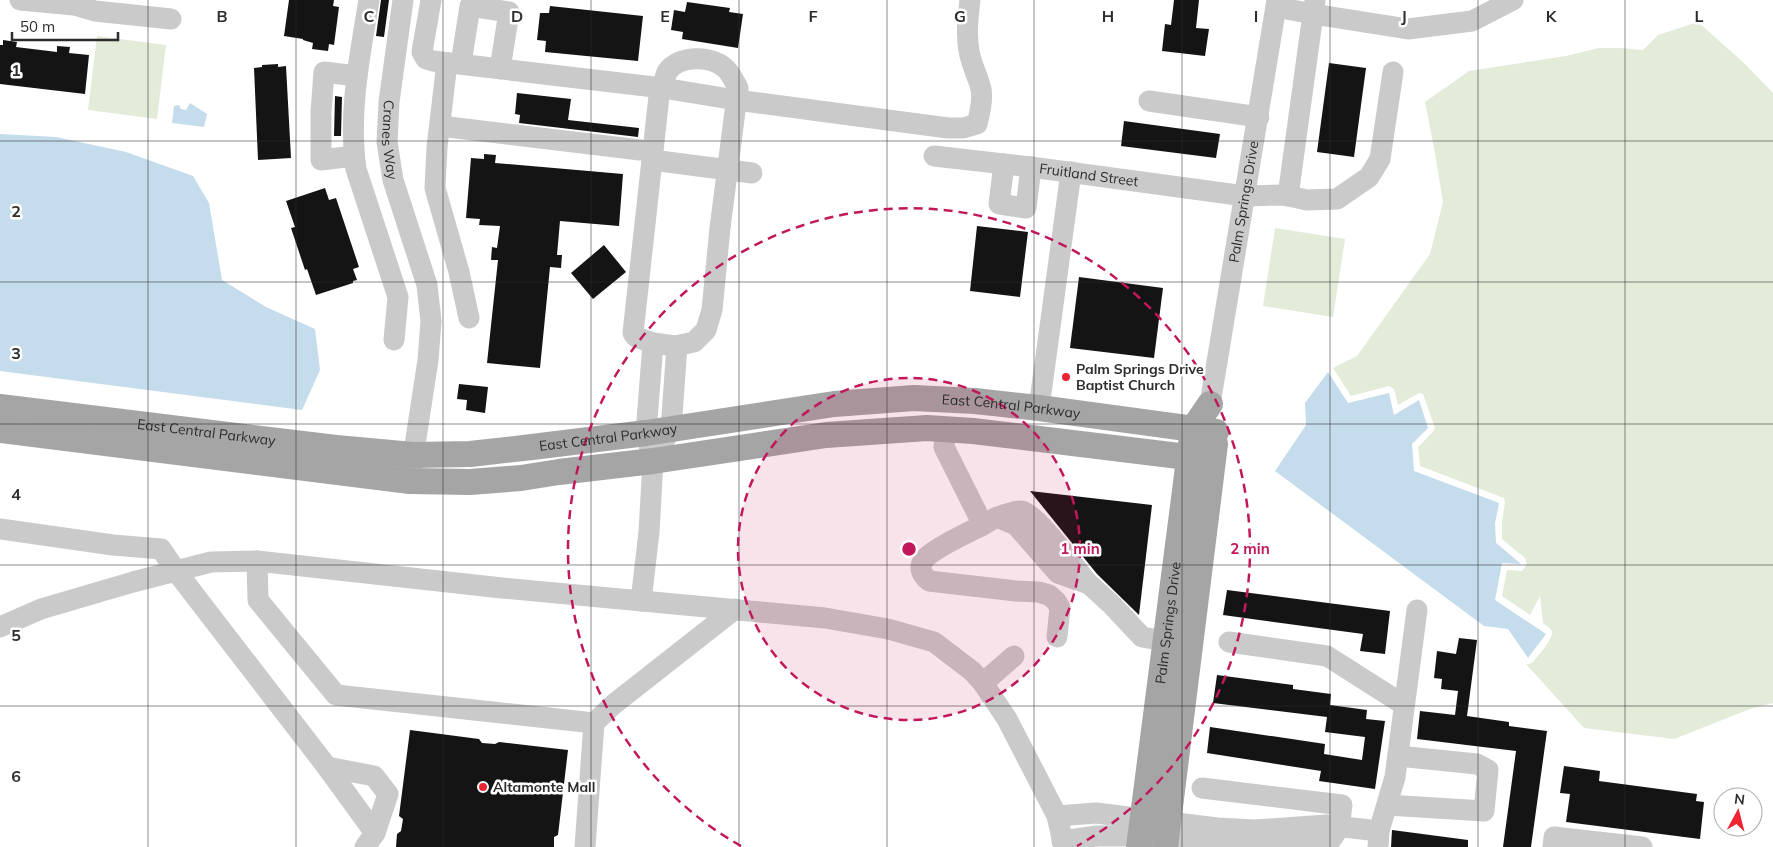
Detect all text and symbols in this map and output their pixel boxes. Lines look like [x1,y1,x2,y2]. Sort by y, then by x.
text: B [216,6,228,26]
text: C [364,6,375,26]
text: D [511,6,523,26]
text: E [660,6,670,26]
text: F [808,6,818,26]
text: G [954,6,966,26]
text: H [1102,6,1114,26]
text: I [1254,6,1258,26]
text: J [1401,6,1407,26]
text: K [1546,6,1558,26]
text: L [1695,6,1704,26]
scale bar [12,10,119,42]
text: 50 m [20,17,55,36]
text: 1 [11,60,21,80]
street label: Cranes Way [378,100,402,181]
street label: Palm Springs Drive [1225,140,1262,264]
street label: Fruitland Street [1038,159,1140,190]
text: 2 [11,201,21,221]
text: 3 [11,343,21,363]
place label: Palm Springs Drive Baptist Church [1076,360,1204,394]
marker: Palm Springs Drive Baptist Church [1060,371,1072,383]
street label: East Central Parkway [941,390,1082,423]
street label: East Central Parkway [136,415,277,450]
street label: East Central Parkway [538,419,679,455]
text: 4 [11,484,21,504]
text: 1 min [1060,539,1100,558]
text: 2 min [1230,539,1270,558]
centre of rings [900,540,918,558]
street label: Palm Springs Drive [1151,561,1185,685]
text: 5 [11,625,21,645]
text: 6 [11,766,21,786]
place label: Altamonte Mall [493,778,595,796]
marker: Altamonte Mall [477,781,489,793]
north arrow [1713,787,1763,837]
text: N [1733,790,1746,809]

